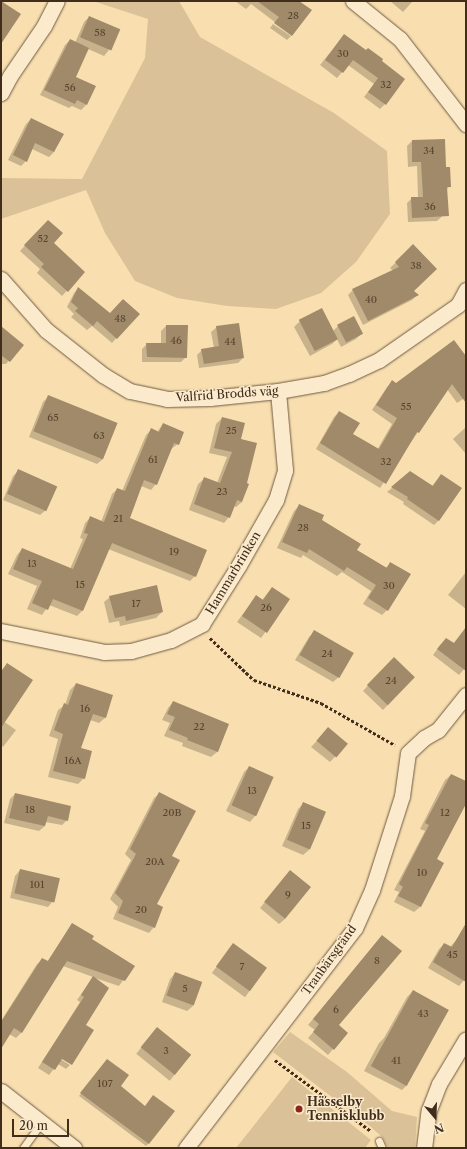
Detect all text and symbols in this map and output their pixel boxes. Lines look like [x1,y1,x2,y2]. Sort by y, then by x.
house number: 28 [287,10,299,22]
house number: 58 [94,27,106,39]
house number: 30 [337,48,349,60]
house number: 32 [380,79,392,91]
house number: 56 [64,82,76,94]
house number: 34 [423,145,435,157]
house number: 36 [424,201,436,213]
house number: 52 [37,233,49,245]
house number: 38 [410,260,422,272]
house number: 40 [365,294,377,306]
house number: 48 [114,313,126,325]
house number: 46 [170,335,182,347]
house number: 44 [224,336,236,348]
street label: Valfrid Brodds väg [175,383,279,405]
house number: 55 [401,401,411,413]
house number: 65 [47,412,59,424]
house number: 25 [225,425,237,437]
house number: 63 [93,430,105,442]
house number: 61 [148,454,158,466]
house number: 32 [380,456,392,468]
house number: 23 [216,486,228,498]
house number: 21 [113,513,123,525]
house number: 28 [297,522,309,534]
street label: Hammarbrinken [203,529,263,617]
house number: 19 [169,546,179,558]
house number: 13 [27,558,37,570]
house number: 15 [75,579,85,591]
house number: 30 [383,580,395,592]
house number: 17 [131,598,141,610]
house number: 26 [260,602,272,614]
house number: 24 [321,648,333,660]
house number: 24 [385,675,397,687]
house number: 16 [80,703,90,715]
house number: 22 [193,721,205,733]
house number: 16A [64,755,82,767]
house number: 13 [247,785,257,797]
house number: 18 [25,804,35,816]
house number: 20B [162,807,182,819]
house number: 12 [440,807,450,819]
house number: 15 [301,820,311,832]
house number: 20A [145,856,165,868]
house number: 10 [417,867,427,879]
house number: 101 [30,879,44,891]
house number: 9 [285,889,291,901]
house number: 20 [135,904,147,916]
street label: Tranbärsgränd [299,922,359,998]
house number: 45 [446,949,458,961]
house number: 8 [374,955,380,967]
house number: 7 [240,961,244,973]
house number: 5 [182,983,188,995]
house number: 6 [333,1004,339,1016]
house number: 43 [417,1008,429,1020]
house number: 3 [163,1045,169,1057]
house number: 41 [391,1055,401,1067]
house number: 107 [97,1078,113,1090]
place label: Hässelby Tennisklubb [307,1095,384,1123]
north arrow [415,1097,455,1137]
marker: Hässelby Tennisklubb [294,1104,304,1114]
scale bar [14,1111,71,1137]
text: 20 m [19,1118,48,1133]
text: N [432,1120,446,1137]

